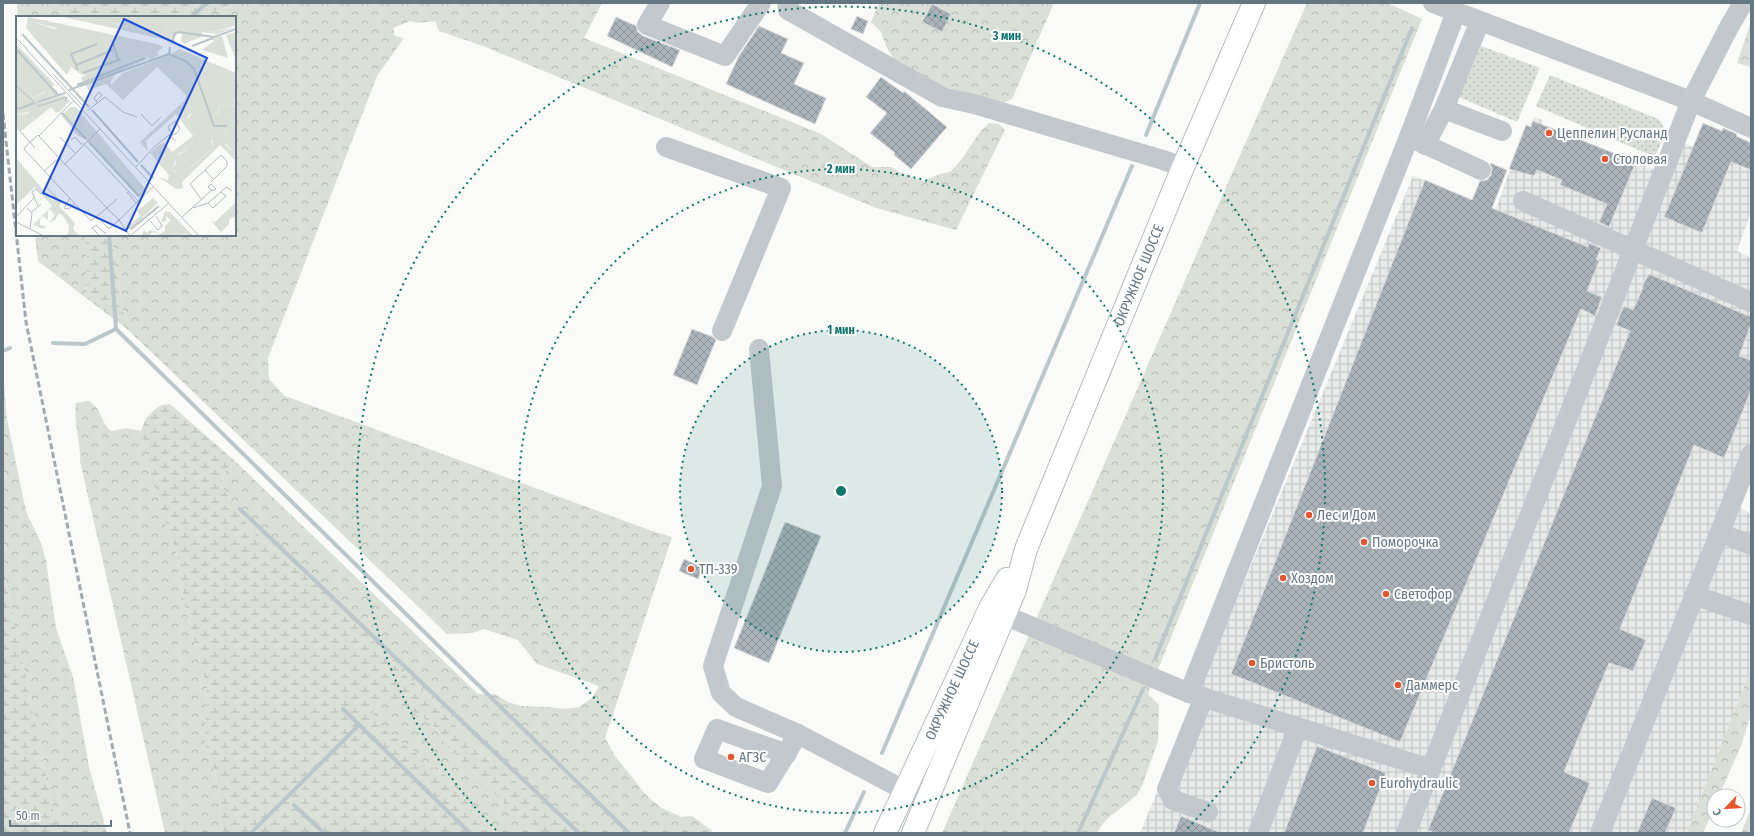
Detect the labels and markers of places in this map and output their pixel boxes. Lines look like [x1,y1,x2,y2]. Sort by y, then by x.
place label: Цеппелин Русланд [1557,125,1667,142]
marker: Цеппелин Русланд [1544,128,1554,138]
place label: Столовая [1613,151,1667,168]
marker: Столовая [1600,154,1610,164]
centre of rings [834,484,848,498]
place label: Лес и Дом [1317,507,1376,524]
marker: Лес и Дом [1304,510,1314,520]
place label: Поморочка [1372,534,1439,551]
marker: Поморочка [1359,537,1369,547]
place label: ТП-339 [699,561,738,578]
marker: ТП-339 [686,564,696,574]
place label: Хоздом [1291,570,1334,587]
marker: Хоздом [1278,573,1288,583]
place label: Светофор [1394,586,1452,603]
marker: Светофор [1381,589,1391,599]
place label: Бристоль [1260,655,1315,672]
marker: Бристоль [1247,658,1257,668]
place label: Даммерс [1405,677,1458,694]
marker: Даммерс [1393,680,1403,690]
place label: АГЗС [739,749,766,766]
marker: АГЗС [726,752,736,762]
place label: Eurohydraulic [1380,775,1458,792]
marker: Eurohydraulic [1367,778,1377,788]

